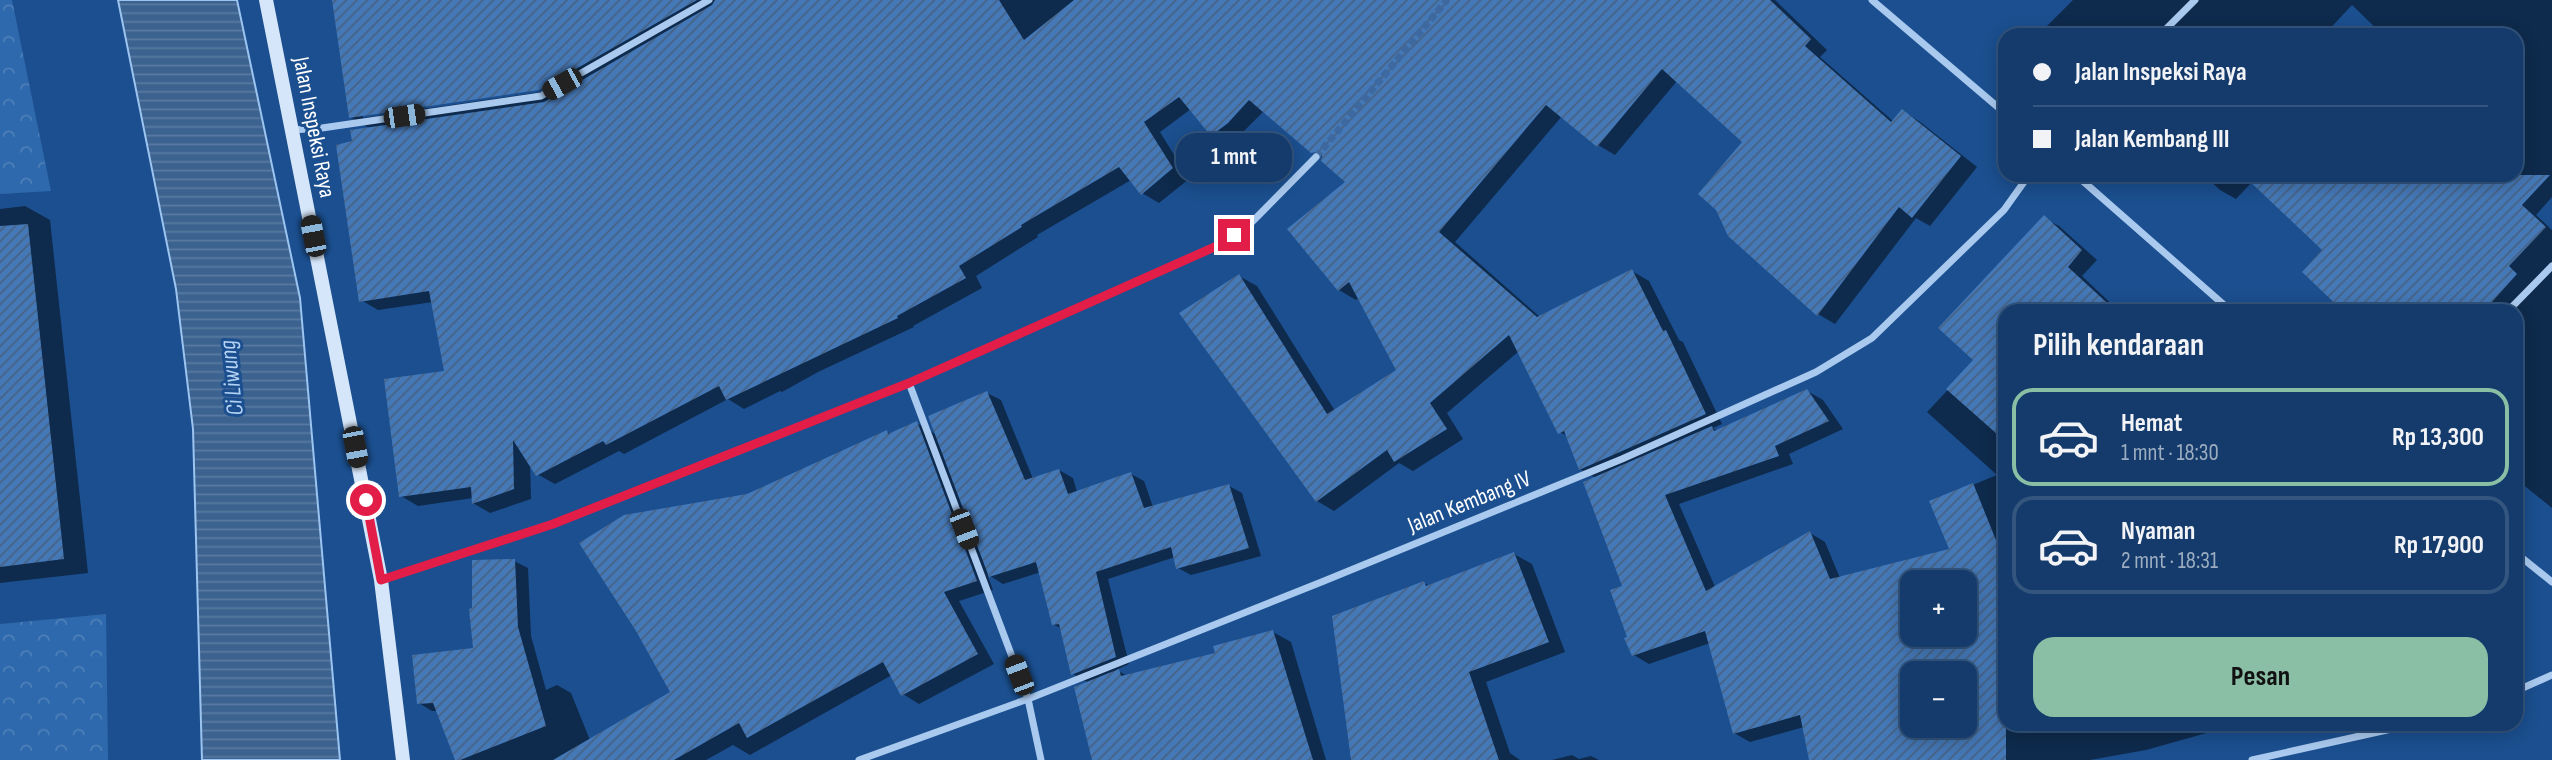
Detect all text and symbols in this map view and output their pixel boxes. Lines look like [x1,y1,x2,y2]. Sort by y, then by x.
street label: Jalan Inspeksi Raya [286,53,341,200]
text: Jalan Inspeksi Raya [2075,57,2247,88]
car [539,65,586,103]
car [382,103,427,129]
text: Jalan Kembang III [2075,124,2229,155]
callout: 1 mnt [1176,134,1292,182]
text: 1 mnt [1211,143,1257,171]
car [299,213,328,259]
route end [1218,219,1250,251]
text: Pilih kendaraan [2033,326,2204,365]
water label: Ci Liwung [213,339,250,417]
icon: car [2037,406,2100,469]
text: Hemat [2121,408,2182,439]
text: Rp 13,300 [2392,422,2484,453]
car [341,424,370,470]
text: 1 mnt · 18:30 [2121,439,2219,467]
street label: Jalan Kembang IV [1403,464,1536,540]
route start [350,484,382,516]
car [947,506,982,552]
icon: car [2037,514,2100,577]
text: Nyaman [2121,516,2195,547]
text: Rp 17,900 [2394,530,2484,561]
text: 2 mnt · 18:31 [2121,547,2218,575]
map controls [1900,570,1977,738]
button: + [1900,570,1977,647]
button: Pesan [2033,637,2488,717]
car [1002,652,1037,698]
button: − [1900,661,1977,738]

